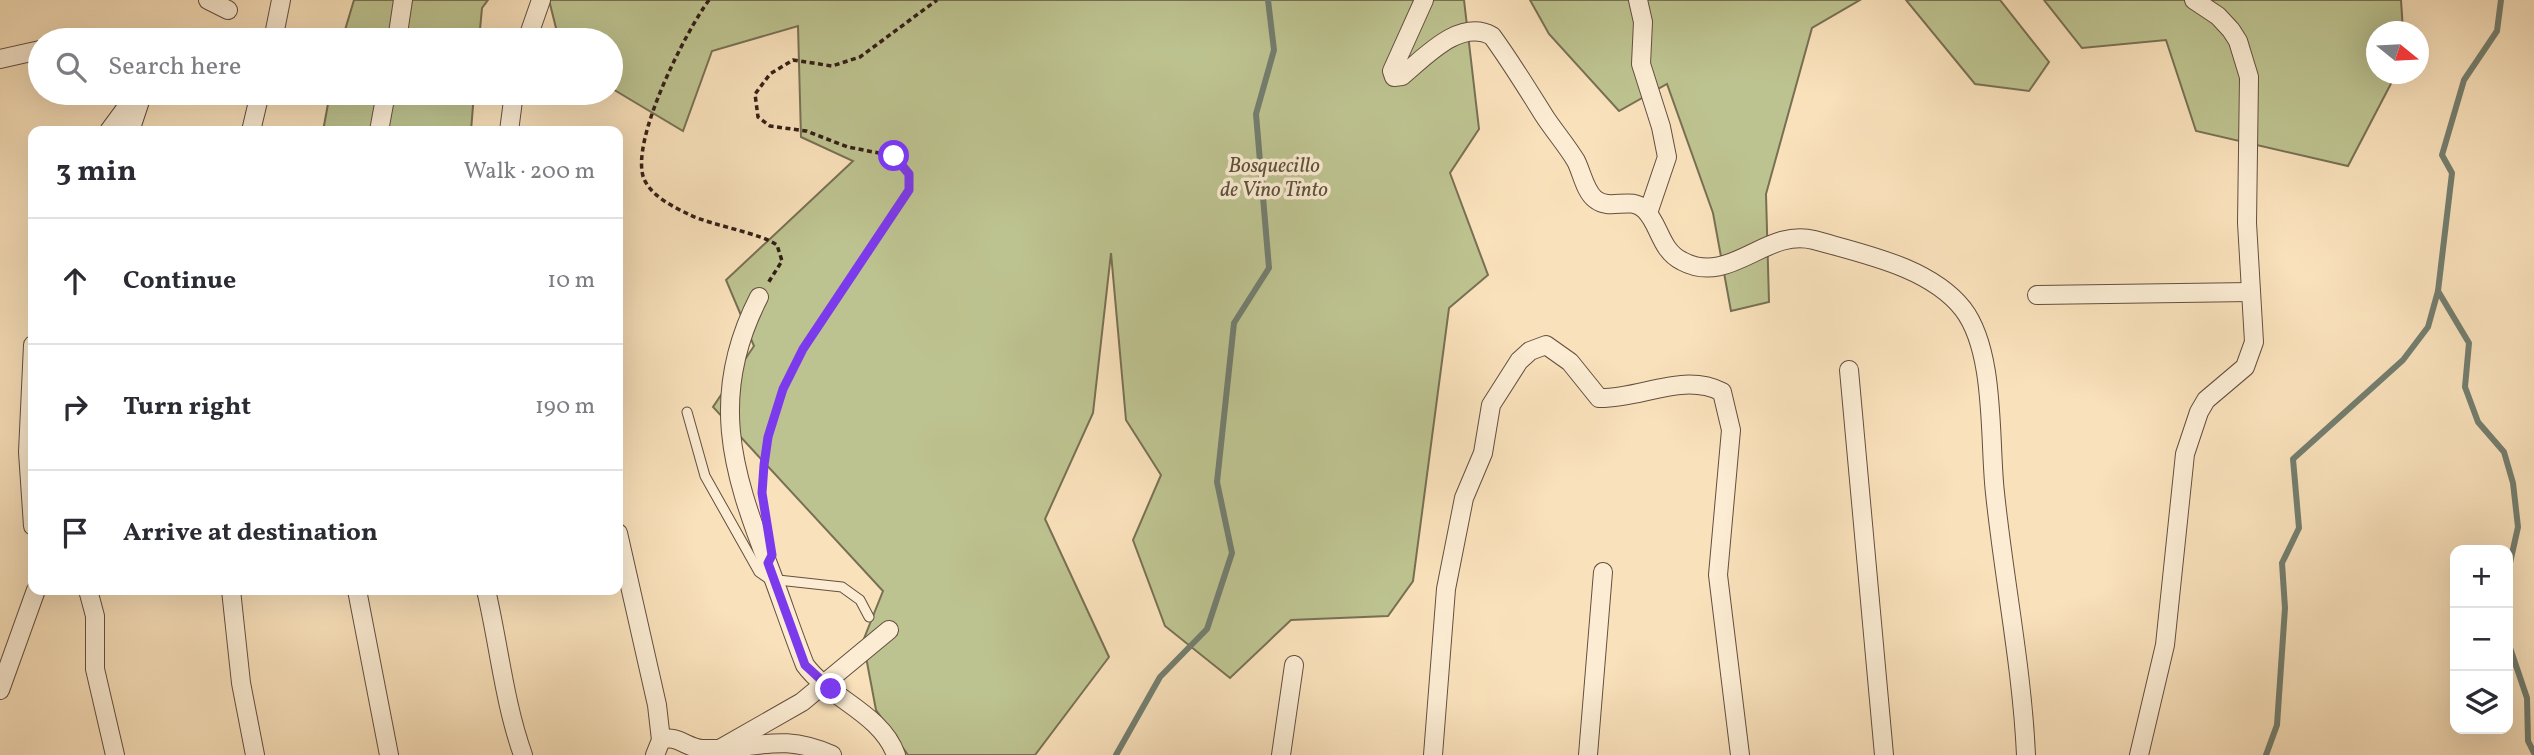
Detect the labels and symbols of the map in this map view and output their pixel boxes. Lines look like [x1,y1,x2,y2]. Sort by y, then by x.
north arrow [2366,21,2429,84]
route start [878,140,909,171]
park label: Bosquecillo de Vino Tinto [1220,152,1328,205]
route end [815,673,846,704]

